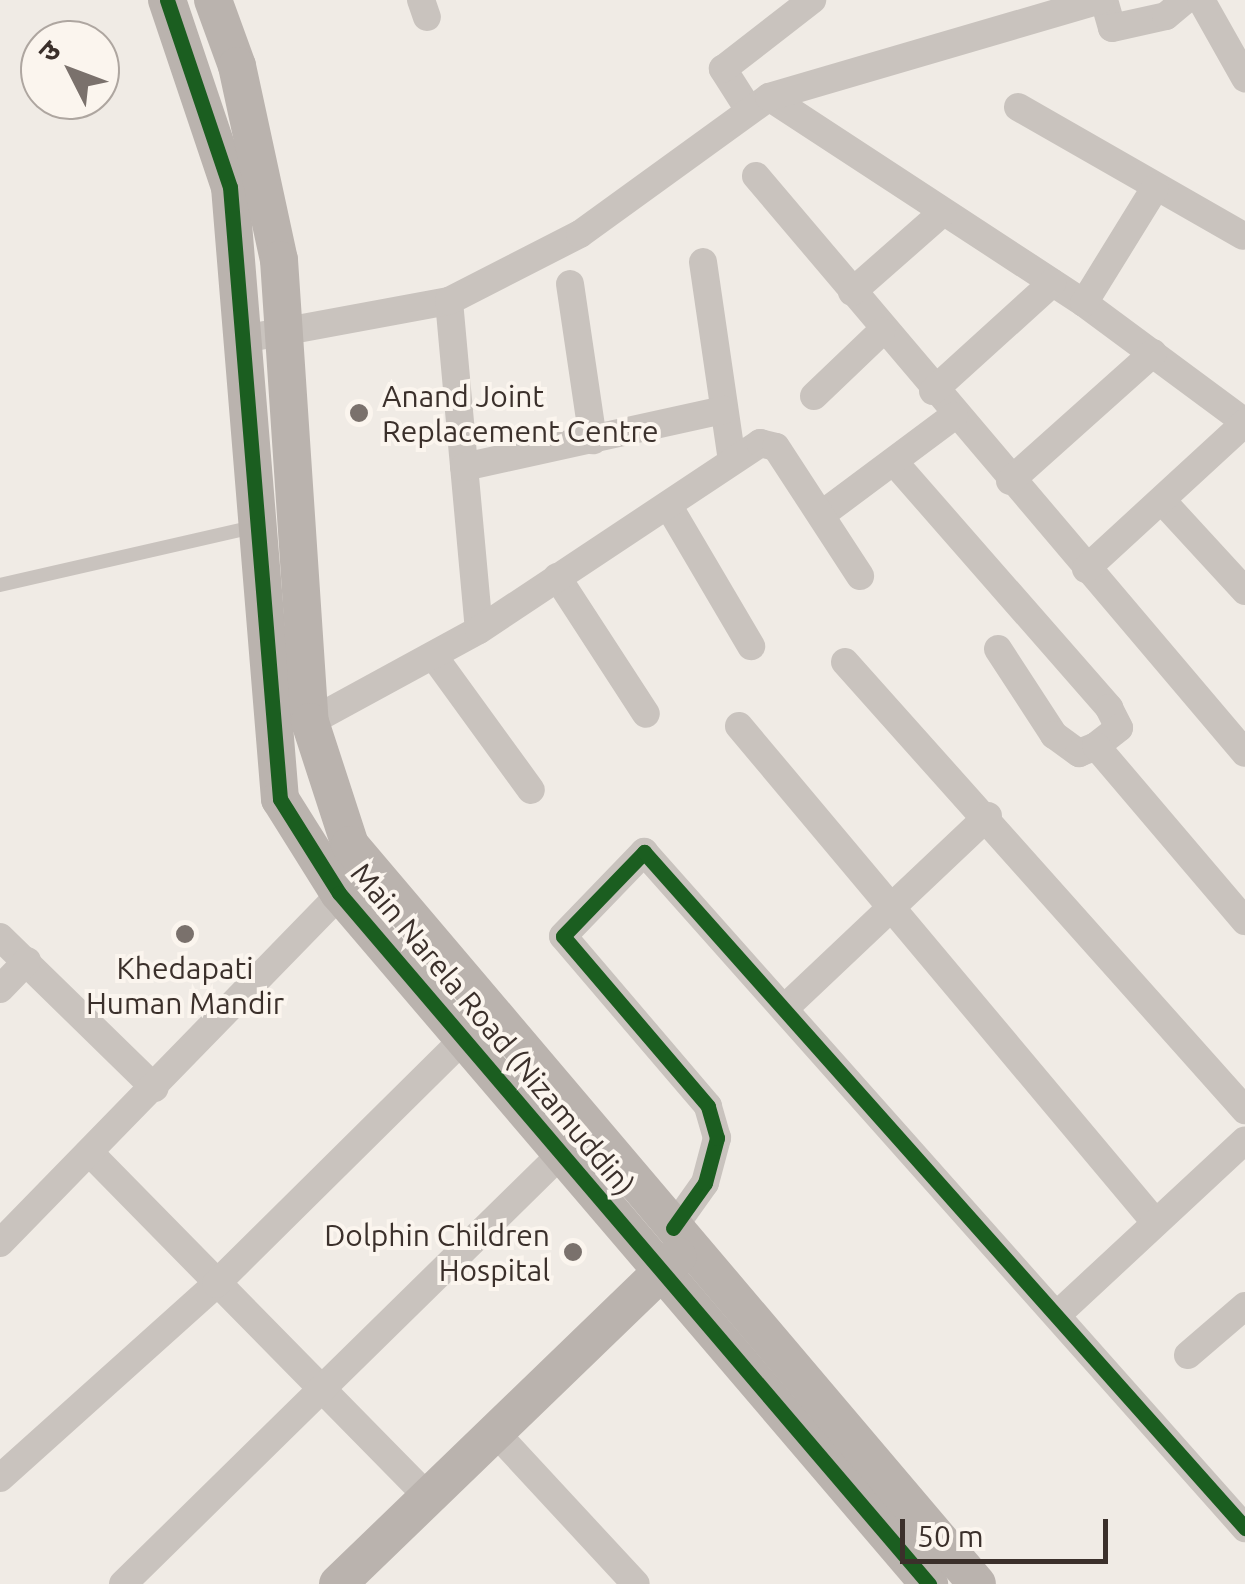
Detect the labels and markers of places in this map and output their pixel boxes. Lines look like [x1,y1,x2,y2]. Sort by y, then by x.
place label: Anand Joint Replacement Centre [382,378,658,448]
marker: Anand Joint Replacement Centre [346,400,372,426]
marker: Khedapati Human Mandir [174,923,196,945]
place label: Khedapati Human Mandir [86,950,284,1020]
place label: Dolphin Children Hospital [324,1217,550,1288]
marker: Dolphin Children Hospital [560,1239,586,1265]

